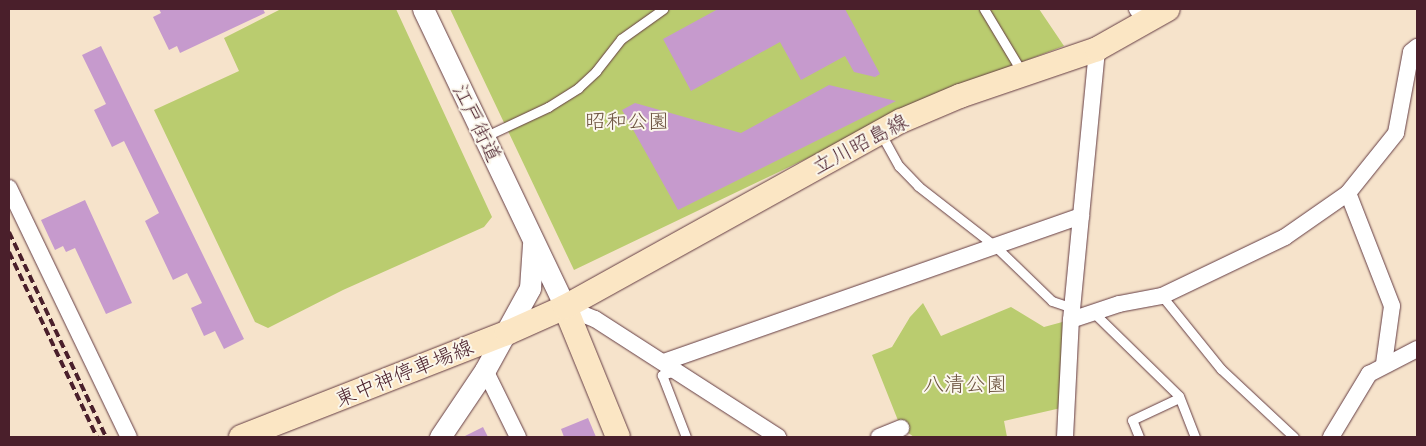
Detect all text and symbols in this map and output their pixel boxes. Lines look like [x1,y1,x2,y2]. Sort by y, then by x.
street label: 江戸街道 [447,80,507,166]
park label: 昭和公園 [585,108,669,134]
street label: 立川昭島線 [808,108,912,180]
street label: 東中神停車場線 [331,334,477,412]
park label: 八清公園 [923,371,1007,397]

